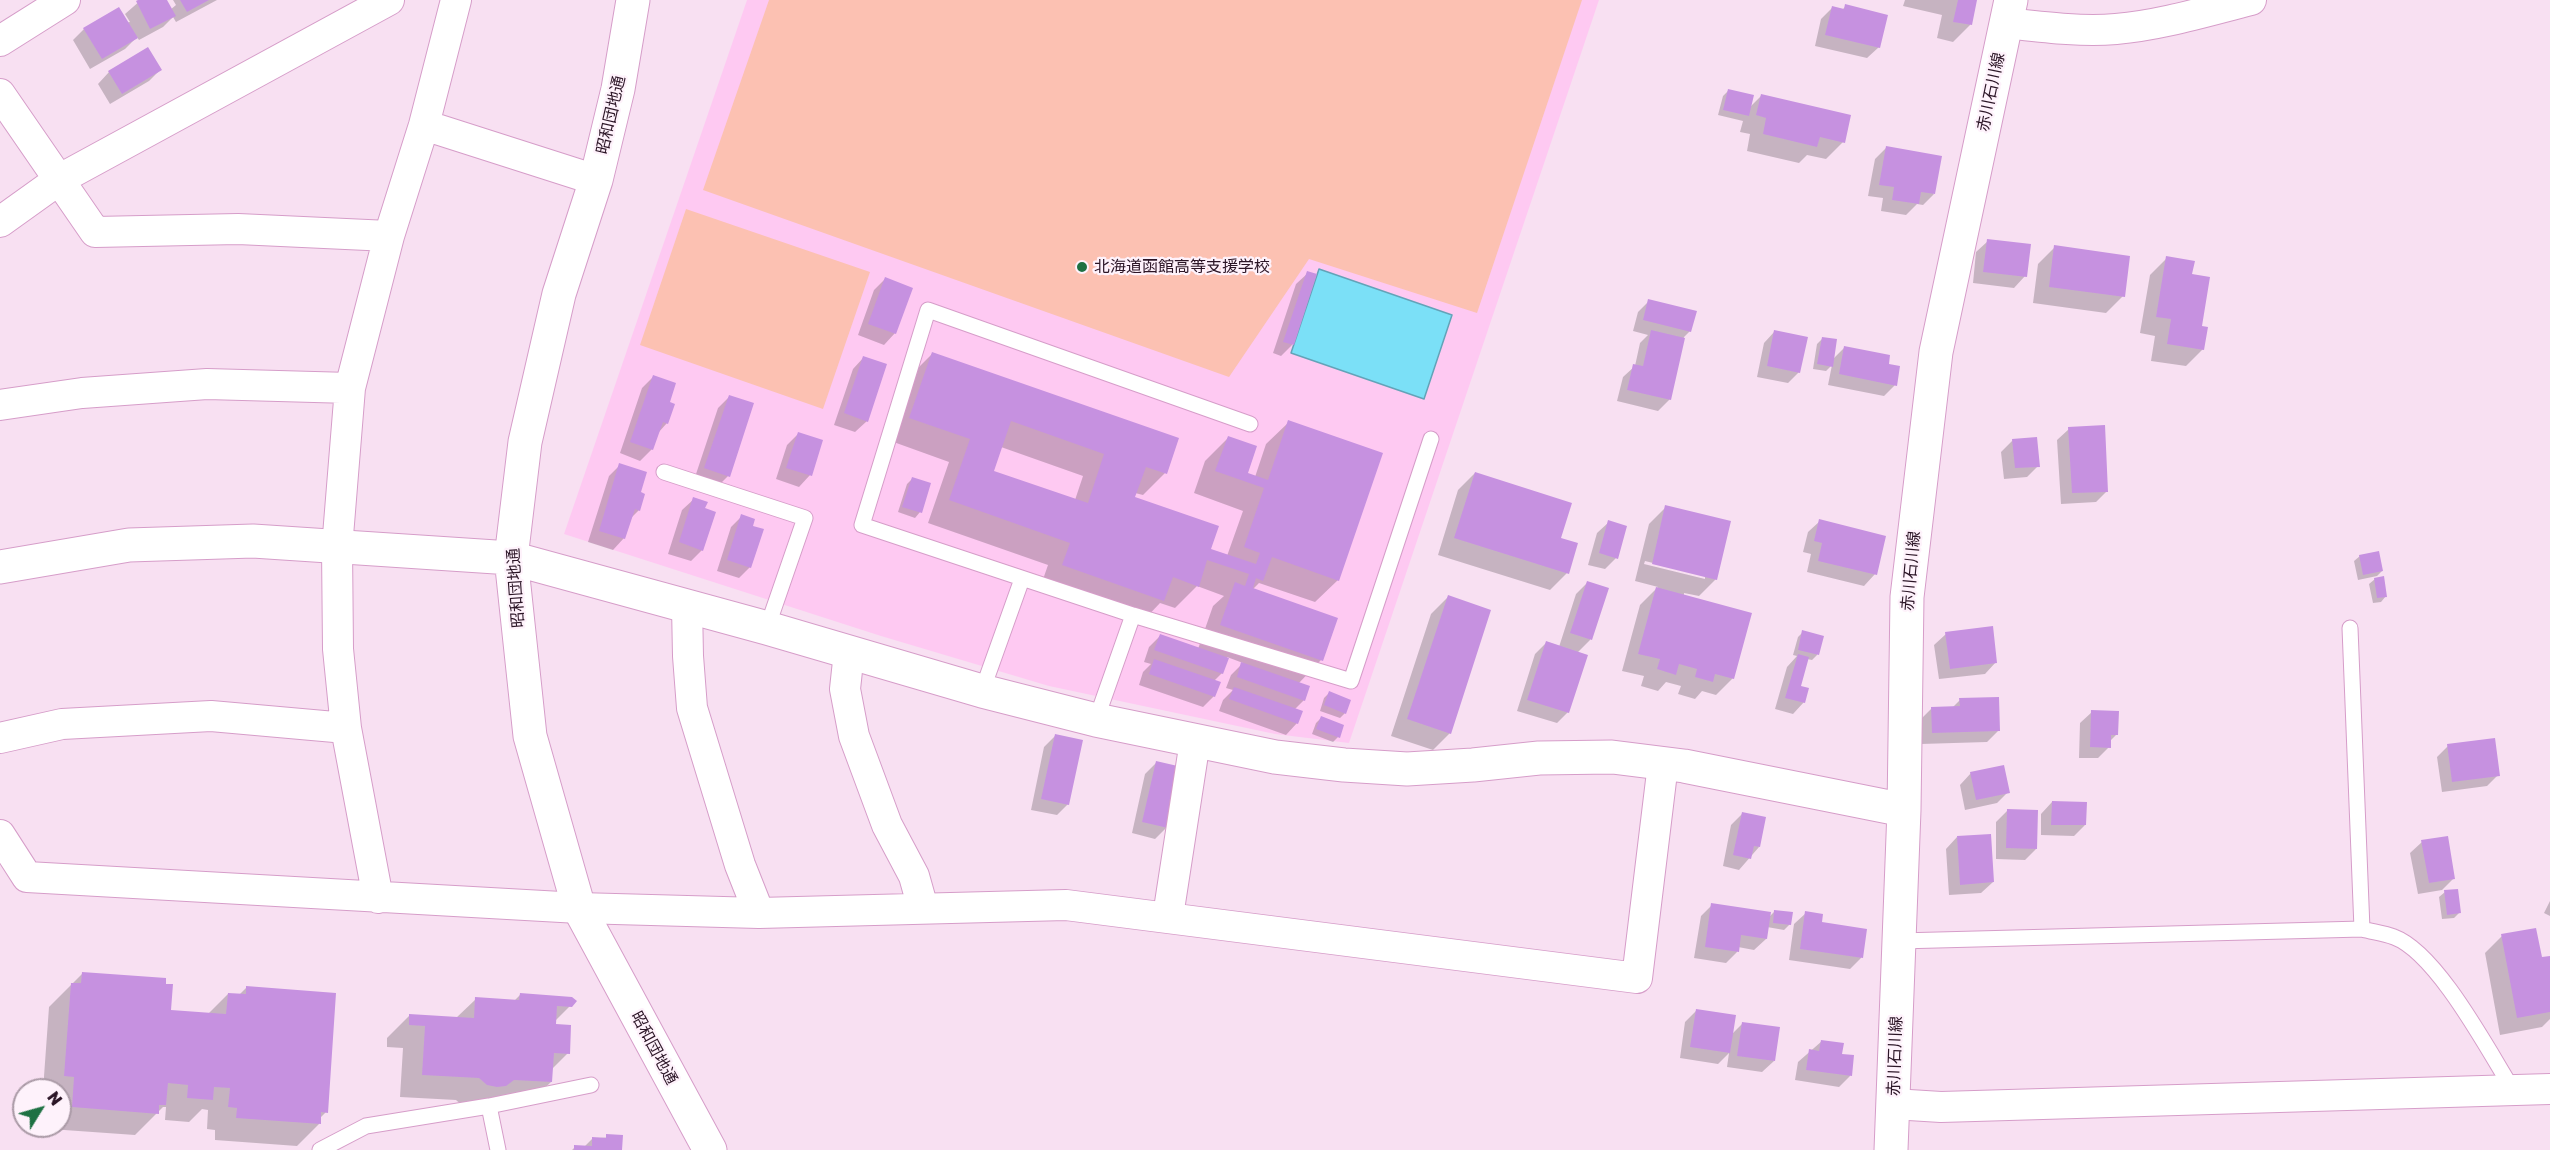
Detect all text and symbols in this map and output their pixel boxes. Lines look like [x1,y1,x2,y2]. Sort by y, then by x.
street label: 赤川石川線 [1973,51,2009,133]
street label: 昭和団地通 [593,74,629,156]
place label: 北海道函館高等支援学校 [1094,257,1270,277]
marker: 北海道函館高等支援学校 [1075,260,1089,274]
street label: 赤川石川線 [1898,530,1924,612]
street label: 昭和団地通 [504,547,528,629]
street label: 昭和団地通 [627,1008,681,1088]
street label: 赤川石川線 [1884,1016,1906,1096]
north arrow [12,1078,72,1138]
text: N [43,1087,66,1109]

